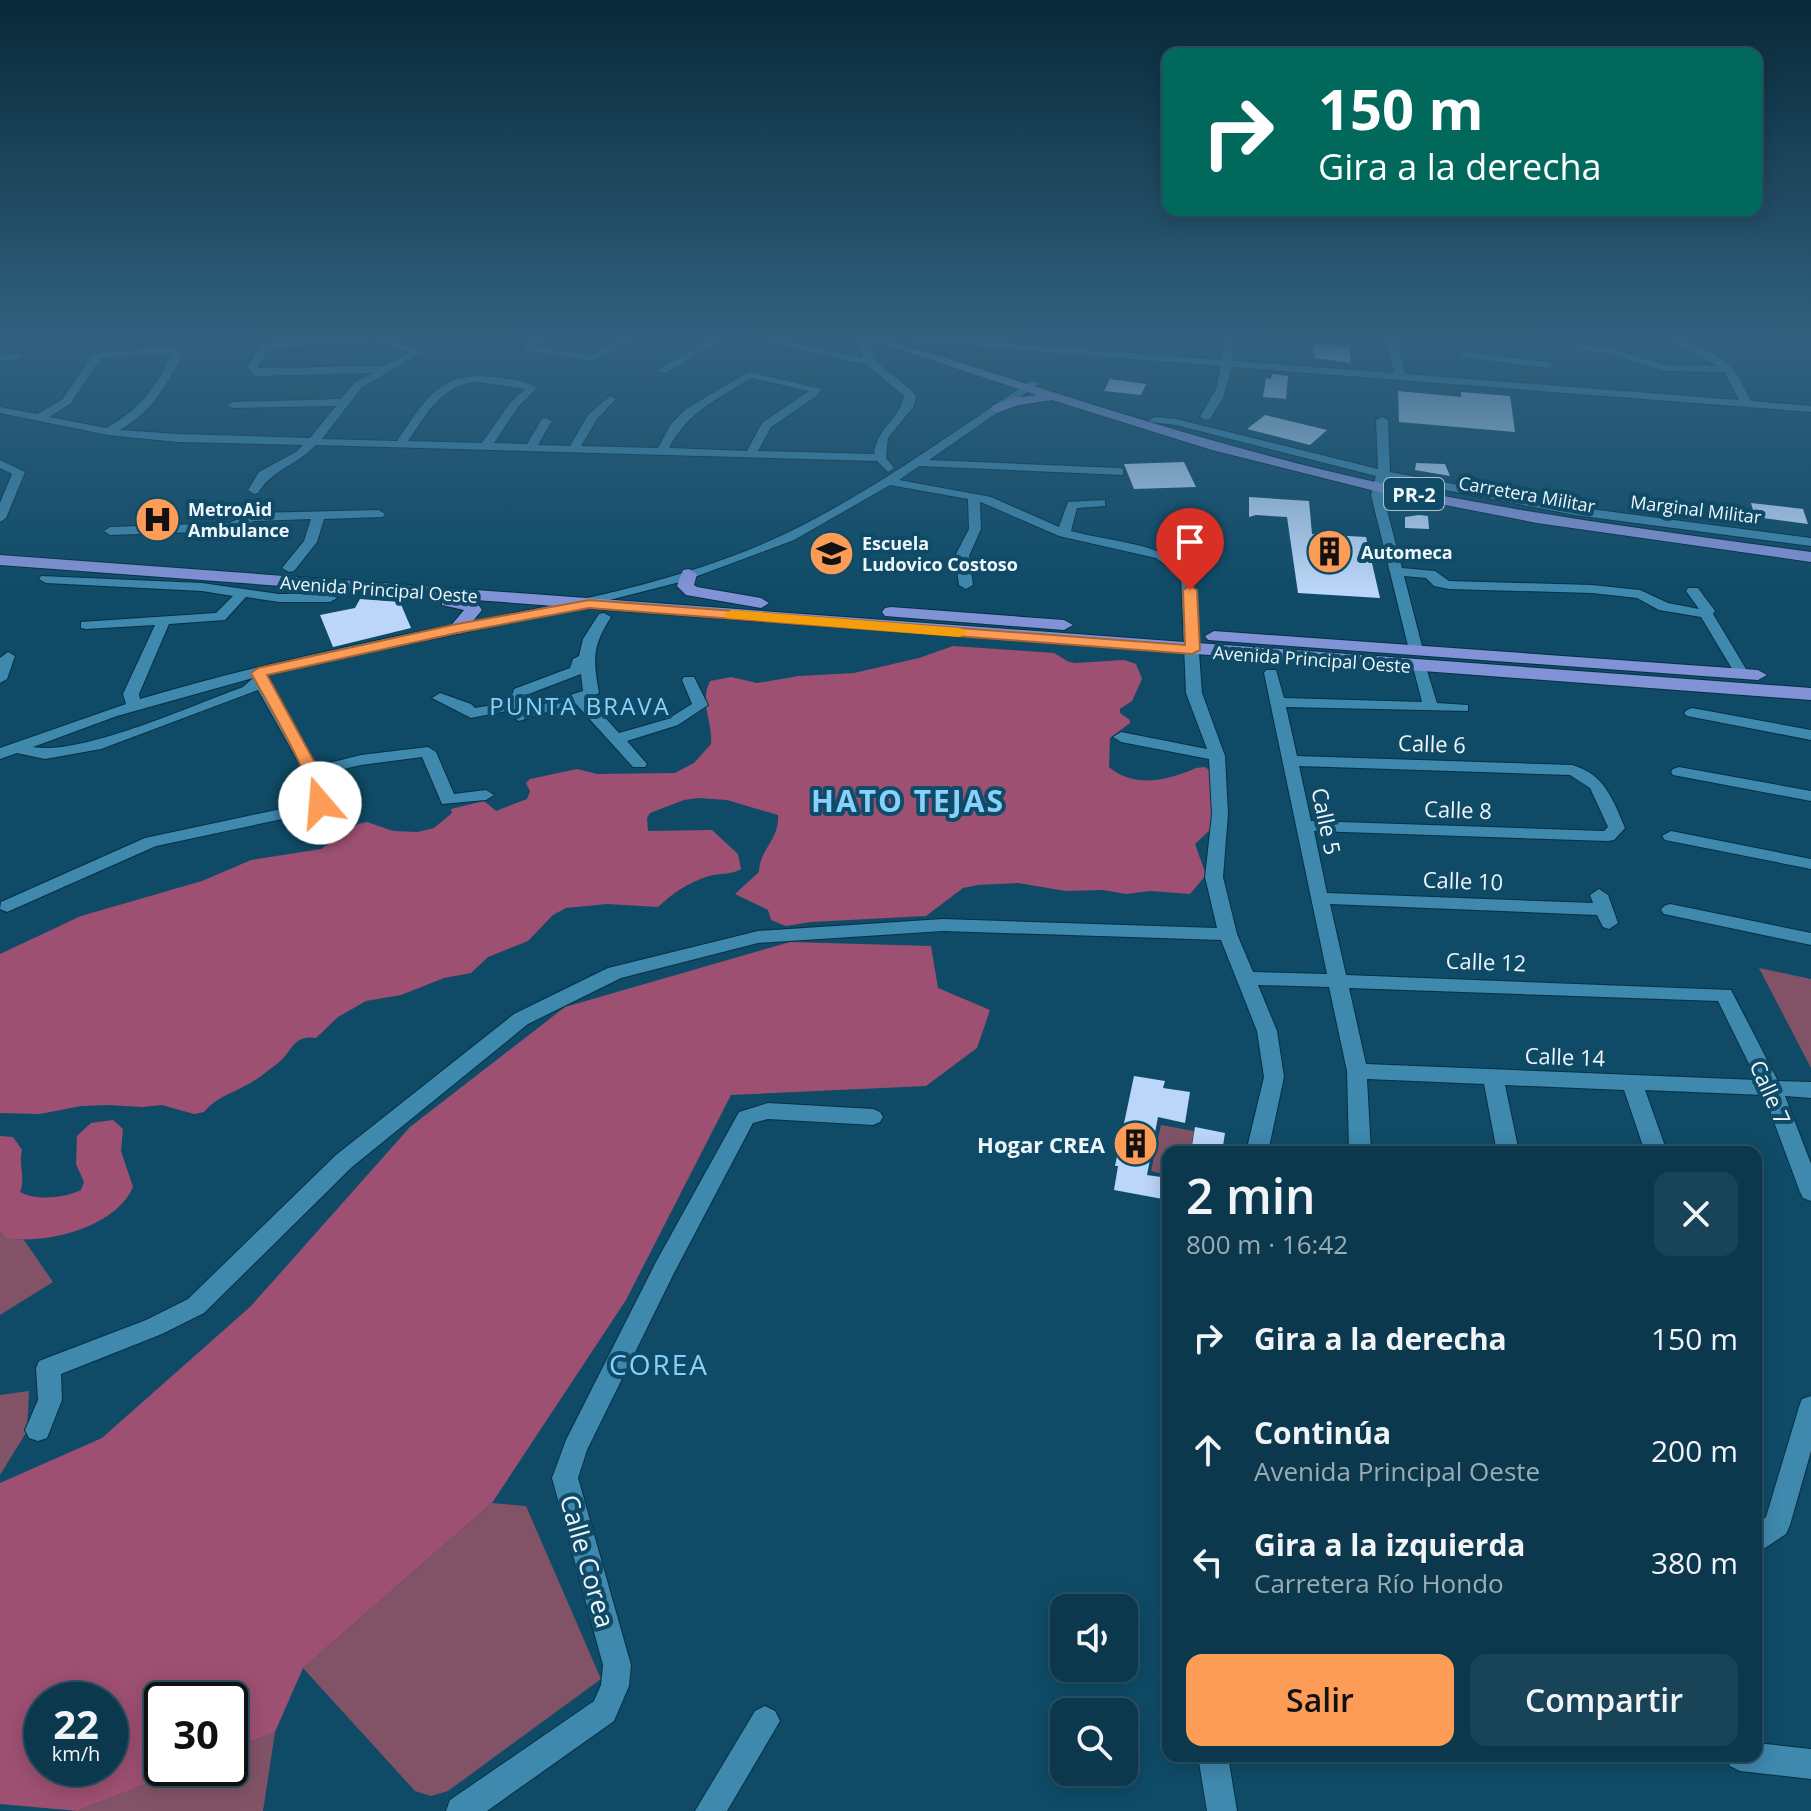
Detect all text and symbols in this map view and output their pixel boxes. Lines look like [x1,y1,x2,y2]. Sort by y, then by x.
text: 150 m [1318,70,1484,146]
icon: right [1186,80,1290,184]
text: Gira a la derecha [1318,142,1602,191]
street label: Carretera Militar [1457,470,1598,518]
road number: PR-2 [1384,478,1444,510]
street label: Marginal Militar [1629,489,1763,529]
hospital icon: MetroAid Ambulance [133,495,181,543]
place label: MetroAid Ambulance [188,497,289,542]
pin [1156,508,1224,590]
icon: arrive [1168,520,1212,564]
building icon: Automeca [1306,528,1354,576]
school or university icon: Escuela Ludovico Costoso [807,529,855,577]
place label: Escuela Ludovico Costoso [862,531,1018,576]
place label: Automeca [1361,540,1453,564]
street label: Avenida Principal Oeste [279,570,479,608]
street label: Avenida Principal Oeste [1212,640,1412,678]
district label: PUNTA BRAVA [489,689,671,722]
street label: Calle 6 [1398,727,1466,759]
position arrow [278,761,362,845]
district label: HATO TEJAS [811,780,1005,821]
street label: Calle 5 [1305,785,1349,857]
street label: Calle 8 [1424,793,1492,825]
street label: Calle 10 [1422,864,1504,896]
street label: Calle 12 [1445,945,1527,977]
street label: Calle 14 [1524,1040,1606,1072]
street label: Calle 7 [1743,1055,1799,1129]
building icon: Hogar CREA [1112,1120,1160,1168]
place label: Hogar CREA [977,1129,1106,1159]
text: 2 min [1186,1163,1316,1228]
button: close [1654,1172,1738,1256]
text: 800 m · 16:42 [1186,1226,1348,1262]
icon: right [1186,1316,1230,1360]
text: Gira a la derecha [1254,1318,1507,1359]
text: 150 m [1651,1318,1738,1359]
district label: COREA [609,1345,709,1383]
text: Continúa [1254,1412,1391,1453]
icon: ahead [1186,1428,1230,1472]
text: 200 m [1651,1430,1738,1471]
text: Avenida Principal Oeste [1254,1453,1540,1489]
street label: Calle Corea [552,1490,624,1632]
text: Gira a la izquierda [1254,1524,1526,1565]
icon: left [1186,1540,1230,1584]
text: 380 m [1651,1542,1738,1583]
text: Carretera Río Hondo [1254,1565,1504,1601]
map controls [1050,1594,1138,1786]
button: sound [1050,1594,1138,1682]
button: Salir [1186,1654,1454,1746]
button: Compartir [1470,1654,1738,1746]
speed limit sign: 30 [144,1682,248,1786]
text: 22 [53,1696,99,1751]
button: search [1050,1698,1138,1786]
text: km/h [52,1740,100,1767]

